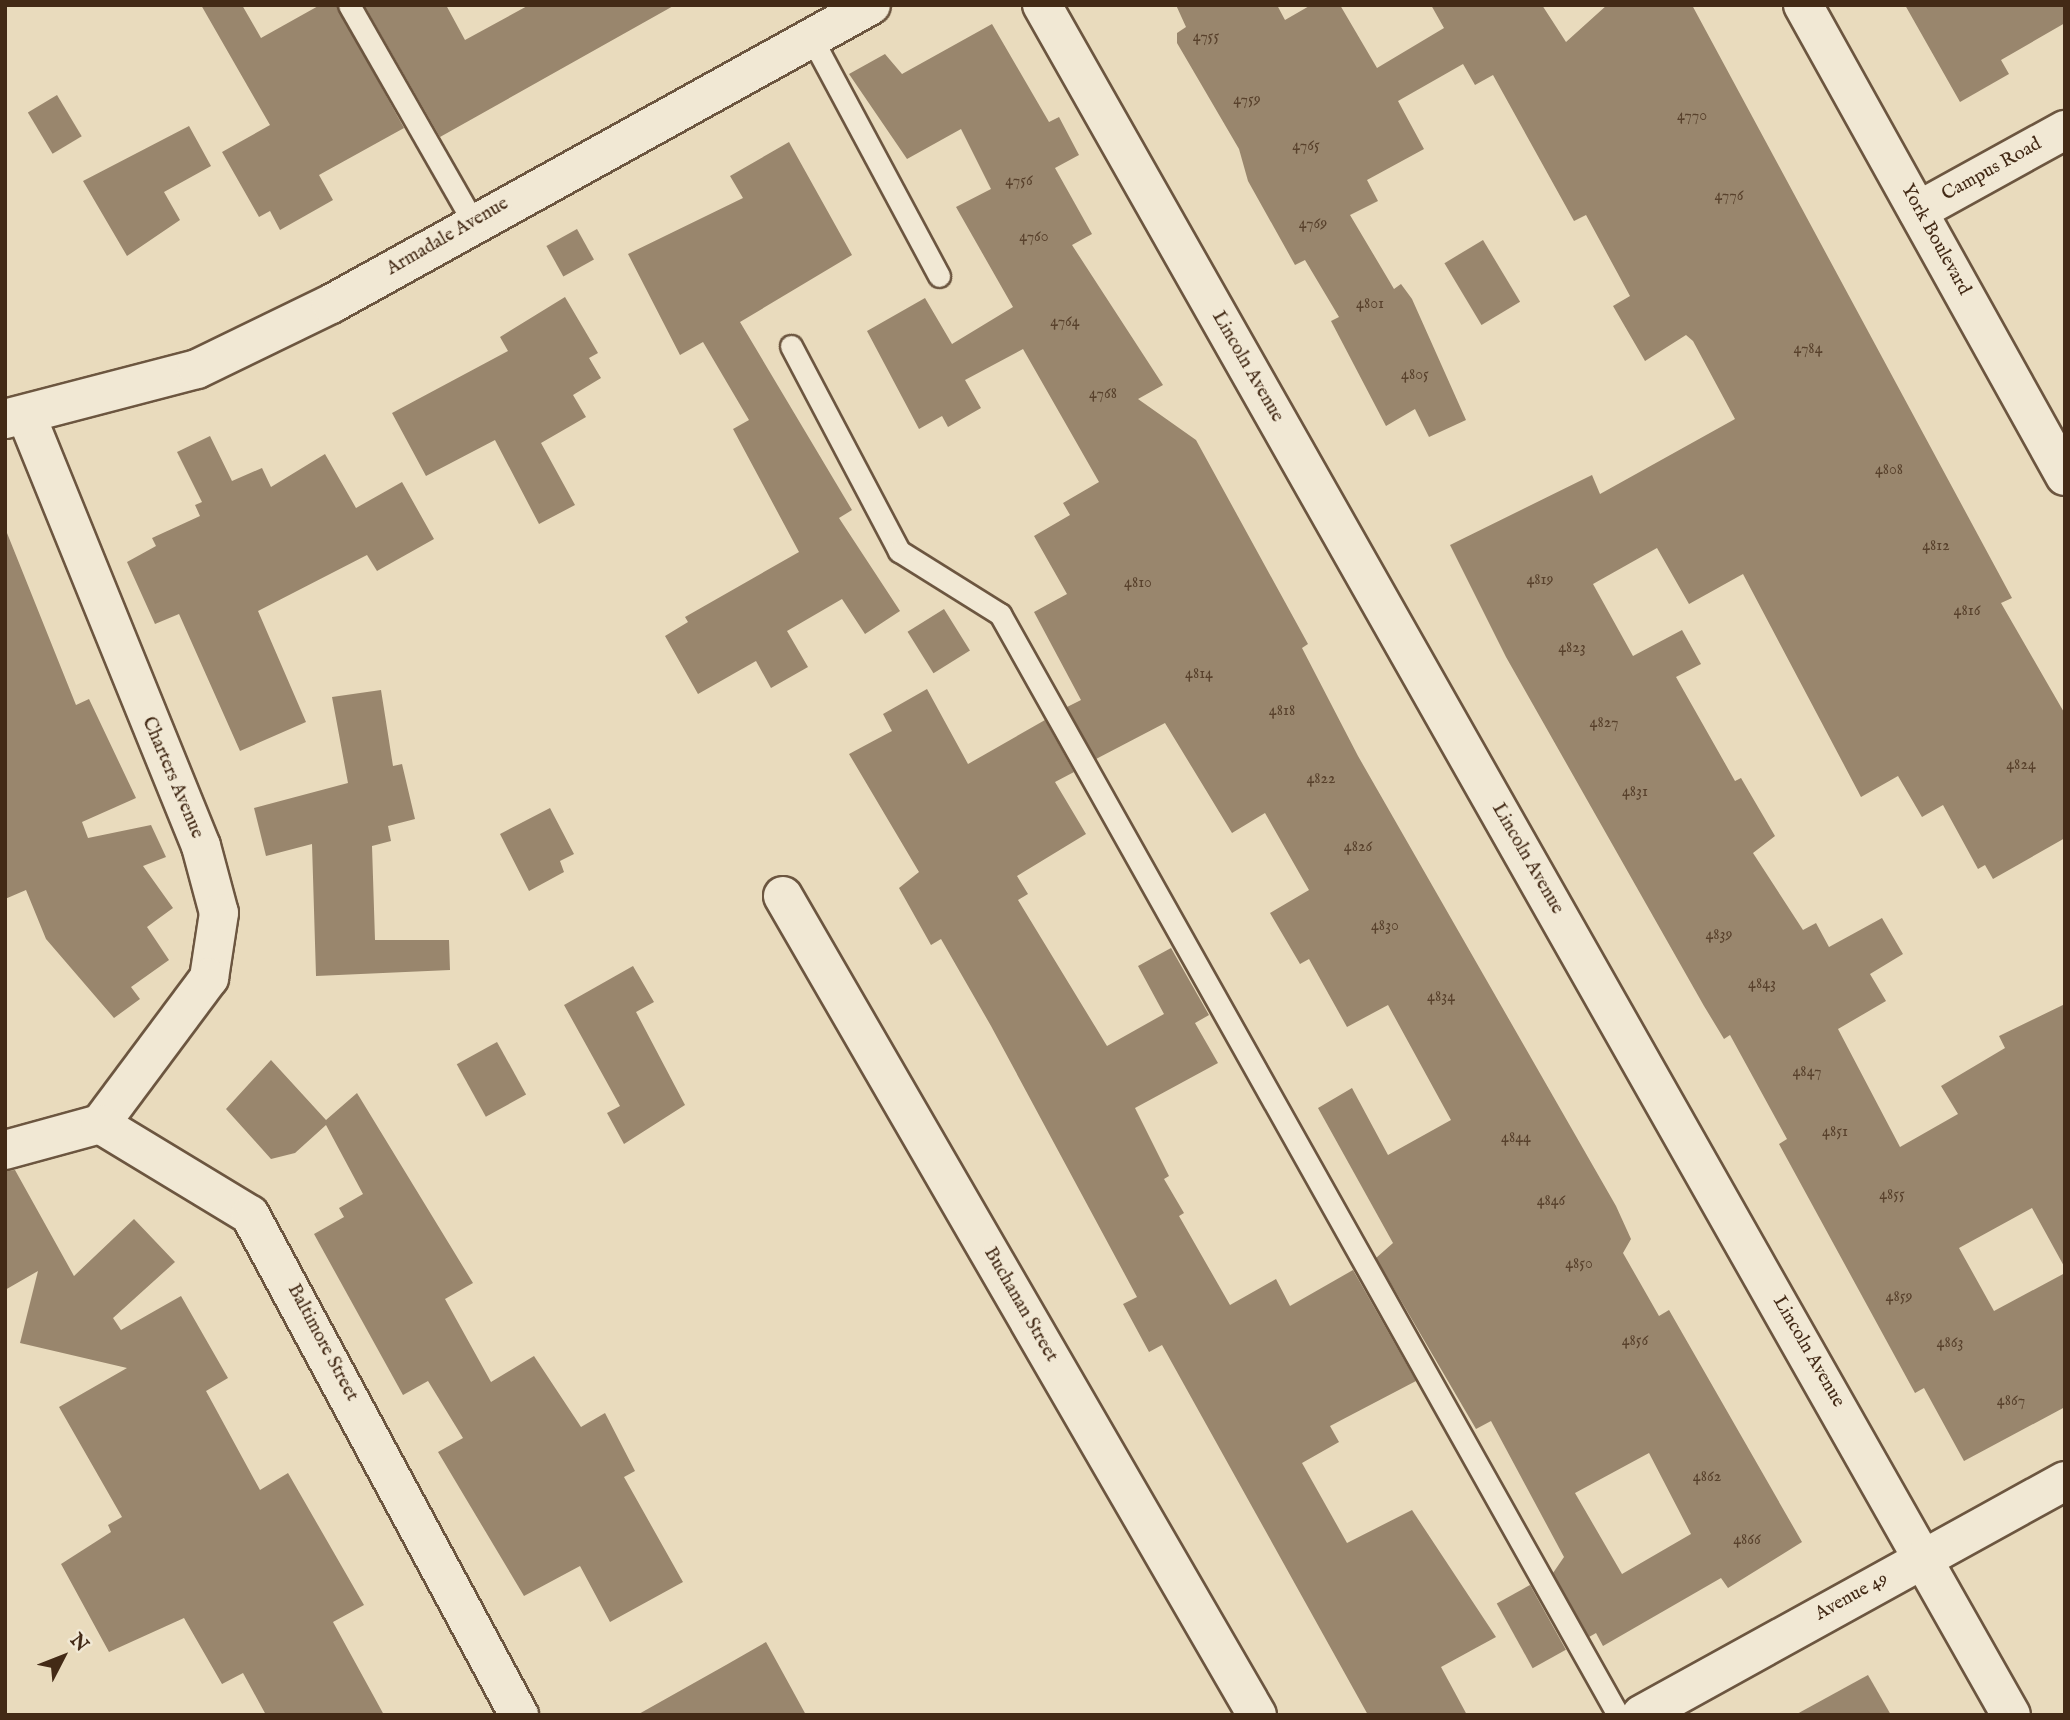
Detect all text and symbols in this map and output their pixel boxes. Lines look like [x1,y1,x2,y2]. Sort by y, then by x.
house number: 4755 [1193,27,1219,47]
house number: 4759 [1233,90,1261,110]
house number: 4770 [1677,106,1707,126]
street label: Campus Road [1938,133,2046,207]
house number: 4765 [1292,136,1320,156]
house number: 4756 [1005,171,1033,191]
street label: York Boulevard [1895,181,1975,299]
house number: 4776 [1714,186,1744,206]
street label: Armadale Avenue [383,193,513,281]
house number: 4769 [1299,214,1327,234]
house number: 4760 [1019,227,1049,247]
house number: 4801 [1356,294,1384,314]
street label: Lincoln Avenue [1206,307,1288,427]
house number: 4764 [1050,312,1080,332]
house number: 4784 [1794,339,1822,359]
house number: 4805 [1401,365,1429,385]
house number: 4768 [1089,384,1117,404]
house number: 4808 [1875,460,1903,480]
house number: 4812 [1922,536,1950,556]
house number: 4819 [1526,570,1554,590]
house number: 4810 [1124,573,1152,593]
house number: 4816 [1954,601,1980,621]
house number: 4823 [1558,638,1586,658]
house number: 4814 [1185,664,1213,684]
house number: 4818 [1269,701,1295,721]
house number: 4827 [1590,713,1618,733]
street label: Charters Avenue [136,714,208,842]
house number: 4824 [2006,755,2036,775]
house number: 4822 [1306,769,1336,789]
house number: 4831 [1622,782,1648,802]
street label: Lincoln Avenue [1486,799,1568,919]
house number: 4826 [1344,837,1372,857]
house number: 4830 [1371,916,1399,936]
house number: 4839 [1705,925,1733,945]
house number: 4843 [1748,974,1776,994]
house number: 4834 [1427,987,1455,1007]
house number: 4847 [1793,1062,1821,1082]
house number: 4851 [1822,1122,1848,1142]
house number: 4844 [1501,1128,1531,1148]
house number: 4855 [1879,1185,1905,1205]
house number: 4846 [1537,1191,1565,1211]
street label: Buchanan Street [978,1244,1062,1366]
house number: 4850 [1565,1254,1593,1274]
street label: Baltimore Street [282,1281,362,1405]
house number: 4859 [1886,1287,1912,1307]
street label: Lincoln Avenue [1767,1292,1849,1412]
house number: 4856 [1622,1331,1648,1351]
house number: 4863 [1937,1333,1963,1353]
house number: 4867 [1997,1391,2025,1411]
house number: 4862 [1693,1467,1721,1487]
house number: 4866 [1733,1530,1761,1550]
street label: Avenue 49 [1812,1568,1892,1626]
north arrow [28,1622,98,1692]
text: N [64,1629,93,1657]

